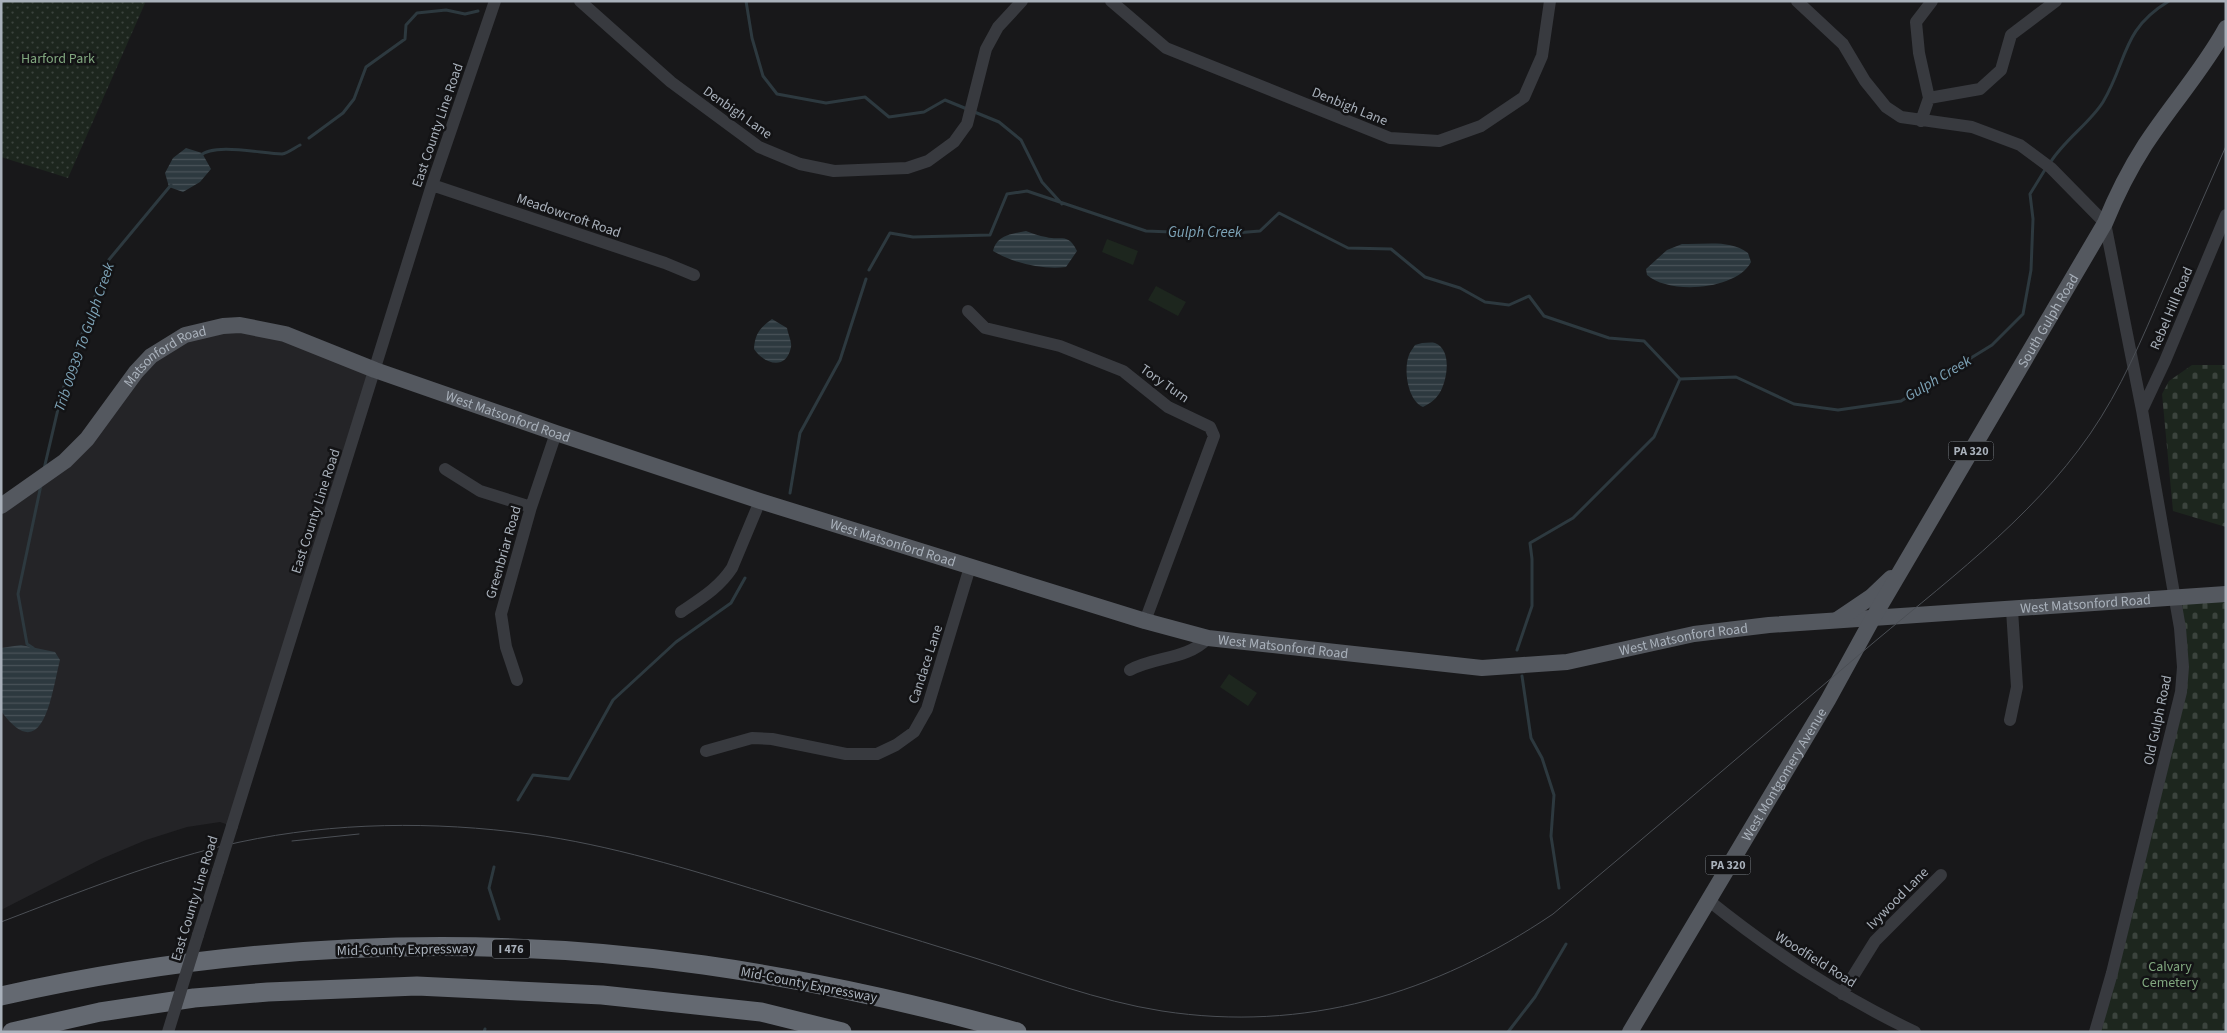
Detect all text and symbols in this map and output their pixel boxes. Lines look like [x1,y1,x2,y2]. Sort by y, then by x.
park label: Harford Park [21,49,95,69]
street label: East County Line Road [407,61,469,190]
street label: Denbigh Lane [699,82,776,144]
street label: Denbigh Lane [1309,83,1391,131]
street label: Meadowcroft Road [514,189,624,243]
water label: Gulph Creek [1168,222,1243,243]
water label: Trib 00939 To Gulph Creek [49,259,120,415]
street label: Rebel Hill Road [2145,264,2198,353]
street label: South Gulph Road [2013,270,2084,372]
street label: Matsonford Road [119,321,209,392]
water label: Gulph Creek [1901,350,1976,406]
street label: Tory Turn [1136,360,1193,408]
street label: West Matsonford Road [443,386,573,448]
road number: PA 320 [1948,442,1994,461]
street label: East County Line Road [286,446,346,576]
street label: Greenbriar Road [481,504,527,601]
street label: West Matsonford Road [827,514,958,572]
street label: West Matsonford Road [2020,590,2151,619]
street label: West Matsonford Road [1617,619,1749,661]
street label: Candace Lane [904,622,948,706]
street label: West Matsonford Road [1217,630,1349,664]
street label: Old Gulph Road [2139,673,2177,767]
street label: West Montgomery Avenue [1737,704,1832,845]
street label: East County Line Road [166,833,224,963]
road number: PA 320 [1706,856,1750,874]
street label: Ivywood Lane [1862,863,1933,934]
street label: Woodfield Road [1771,927,1860,993]
street label: Mid-County Expressway [337,939,476,961]
road number: I 476 [492,940,530,959]
park label: Calvary Cemetery [2142,957,2199,993]
street label: Mid-County Expressway [739,962,879,1008]

